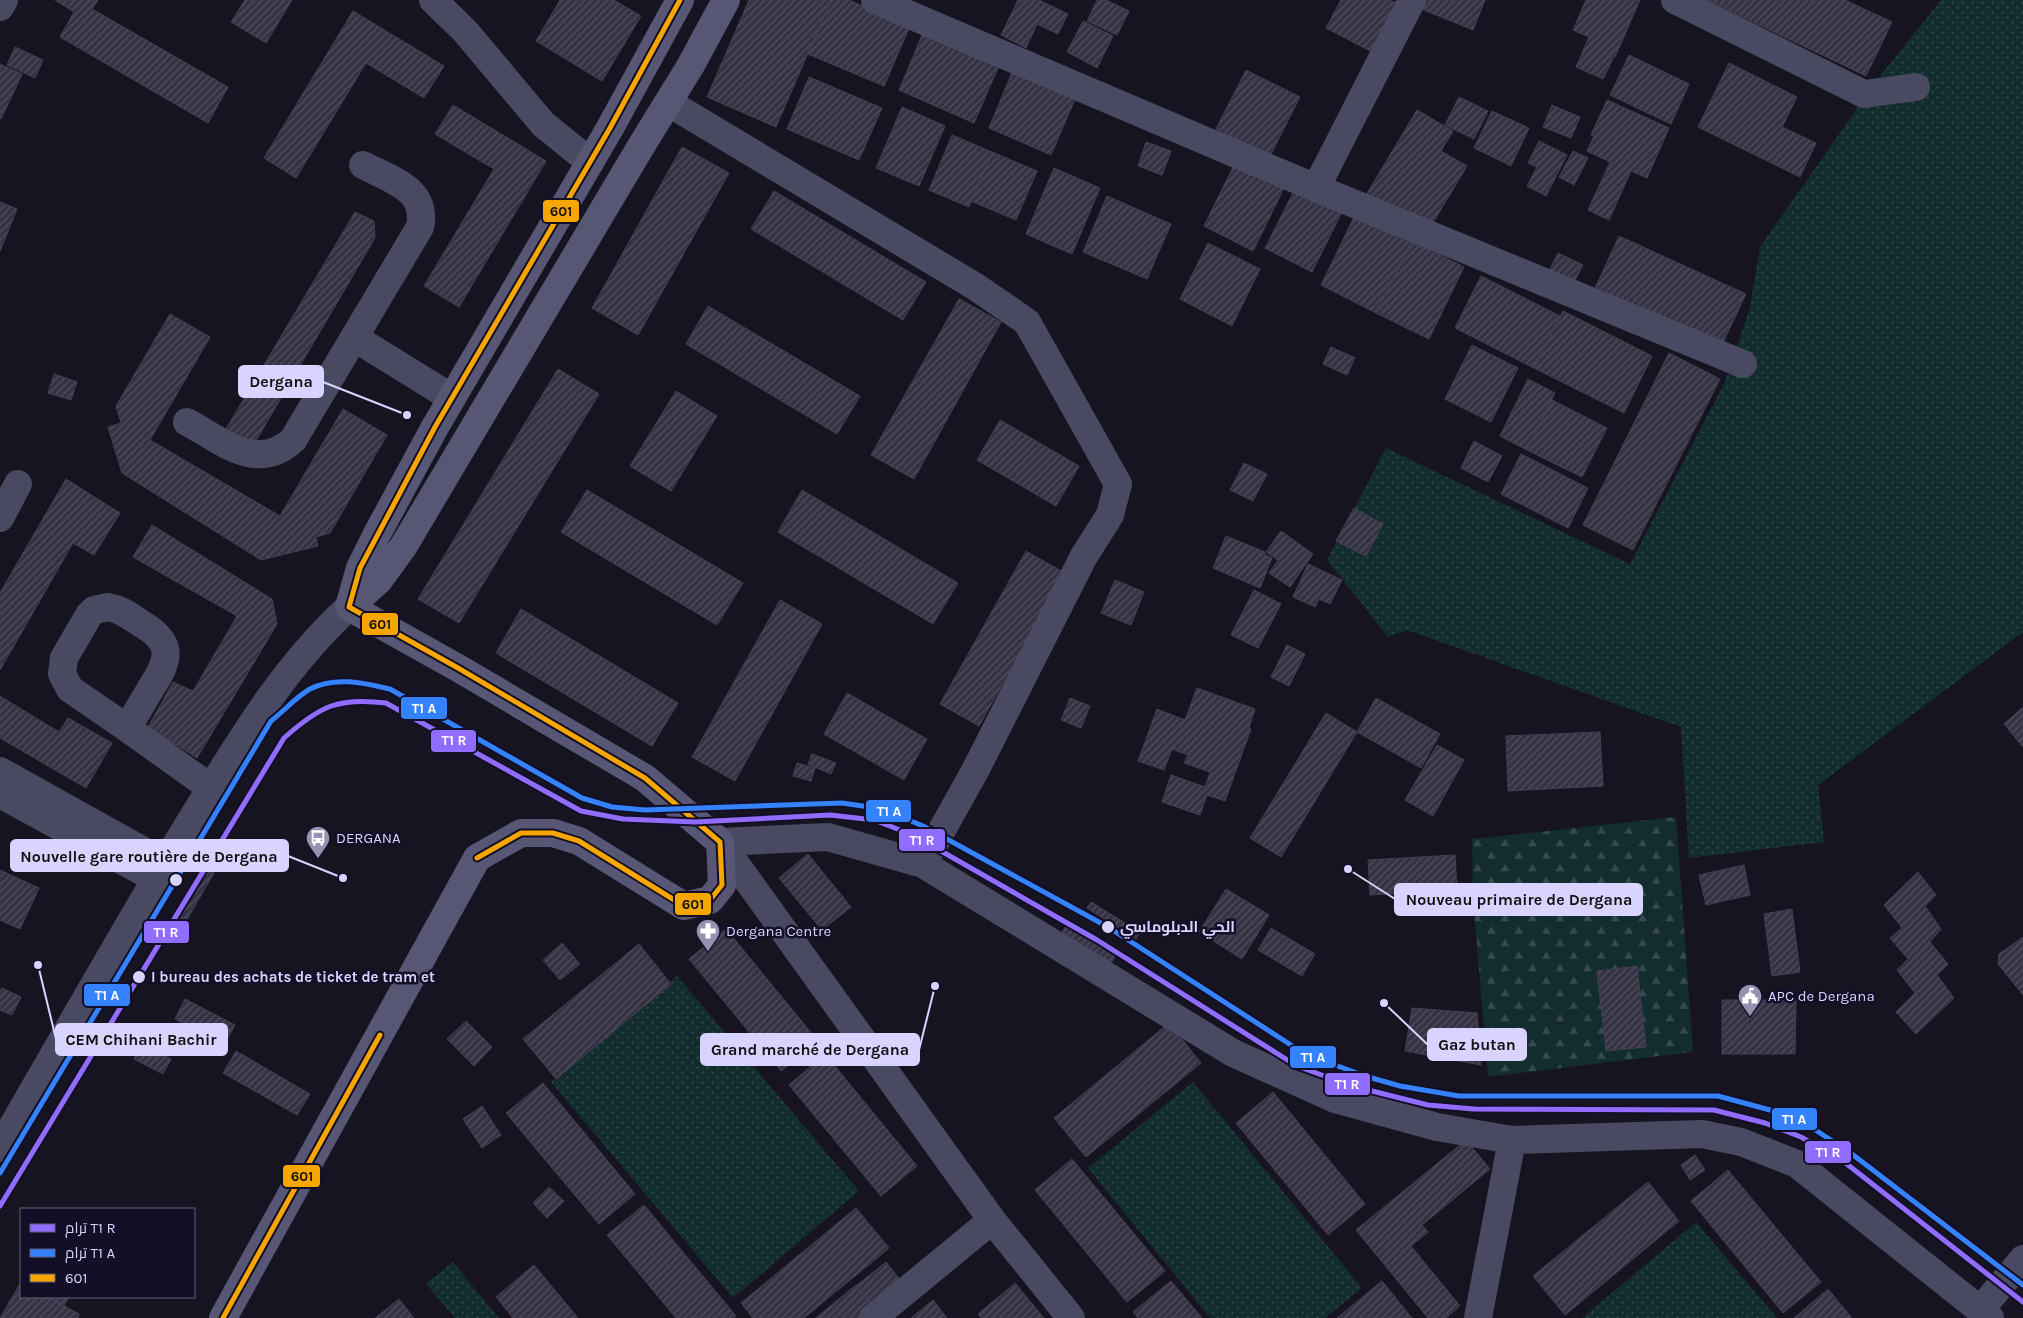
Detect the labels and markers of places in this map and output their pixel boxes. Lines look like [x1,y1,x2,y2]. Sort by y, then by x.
callout: Dergana [239,366,323,397]
bus stop icon: DERGANA [305,825,331,859]
place label: DERGANA [336,829,401,847]
callout: Nouvelle gare routière de Dergana [11,840,288,871]
unlabelled marker [168,872,184,888]
callout: Nouveau primaire de Dergana [1395,884,1642,915]
pharmacy icon: Dergana Centre [695,918,721,952]
place label: الحي الدبلوماسي [1120,918,1235,939]
marker: الحي الدبلوماسي [1100,919,1116,935]
place label: Dergana Centre [726,922,831,940]
place label: I bureau des achats de ticket de tram et [151,968,435,986]
marker: I bureau des achats de ticket de tram et [131,969,147,985]
public building icon: APC de Dergana [1737,983,1763,1017]
place label: APC de Dergana [1768,987,1875,1005]
callout: CEM Chihani Bachir [56,1024,227,1055]
callout: Gaz butan [1428,1029,1526,1060]
callout: Grand marché de Dergana [701,1034,919,1065]

